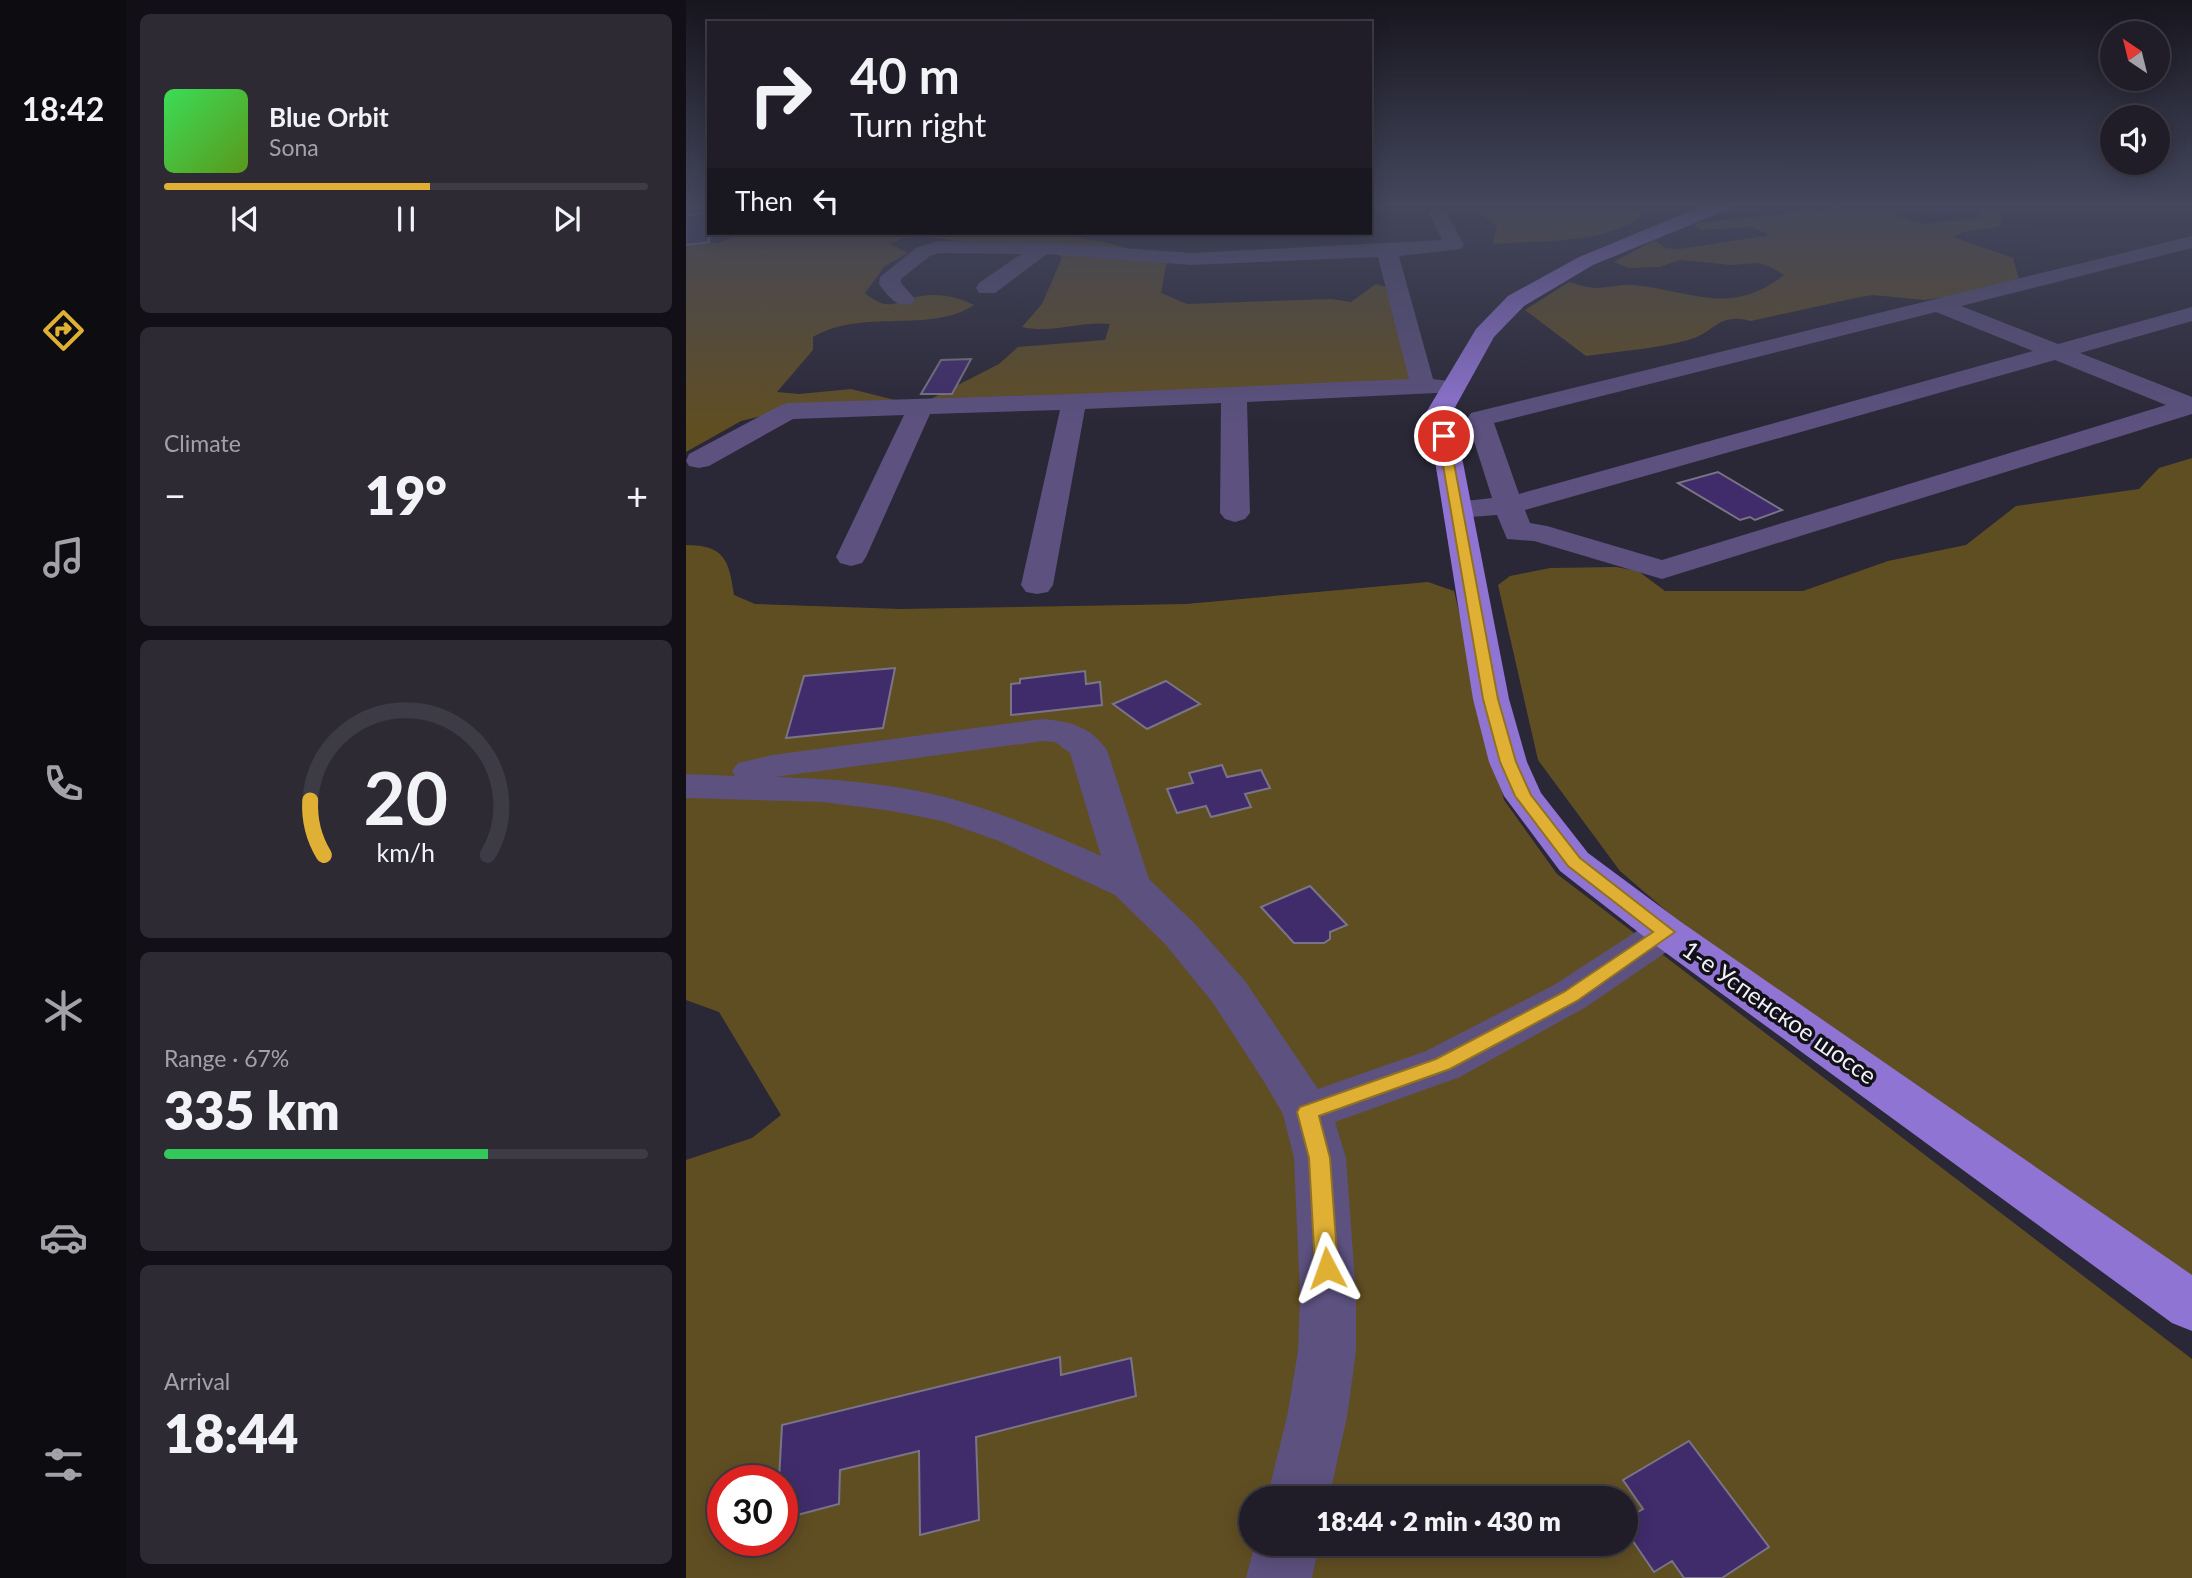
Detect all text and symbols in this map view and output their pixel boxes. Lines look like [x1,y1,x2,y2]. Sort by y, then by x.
north arrow [2100,21,2170,91]
map controls [2100,21,2170,175]
text: 40 m [850,46,960,104]
icon: right [735,49,826,140]
text: 18:42 [22,89,104,128]
text: Blue Orbit [269,101,389,133]
text: Turn right [850,105,986,144]
button: sound [2100,105,2170,175]
text: Sona [269,133,319,161]
icon: left [807,182,845,220]
text: Then [735,185,793,217]
icon: previous [226,200,264,238]
icon: pause [387,200,425,238]
icon: next [548,200,586,238]
icon: directions [39,306,88,355]
pin [1414,406,1474,466]
icon: arrive [1425,417,1463,455]
text: Climate [164,429,241,457]
text: 19° [365,464,447,526]
text: − [164,472,186,518]
text: + [626,472,648,518]
icon: music [39,533,88,582]
text: 20 [364,753,448,841]
icon: phone [39,759,88,808]
text: km/h [377,837,435,867]
street label: 1-е Успенское шоссе [1677,934,1882,1090]
icon: climate [39,986,88,1035]
text: Range · 67% [164,1044,289,1072]
text: 335 km [164,1079,340,1141]
icon: car [39,1213,88,1262]
position arrow [1290,1231,1364,1305]
text: Arrival [164,1367,230,1395]
text: 18:44 [164,1402,298,1464]
icon: filters [39,1440,88,1489]
speed limit sign: 30 [707,1465,798,1556]
text: 18:44 · 2 min · 430 m [1316,1505,1561,1537]

